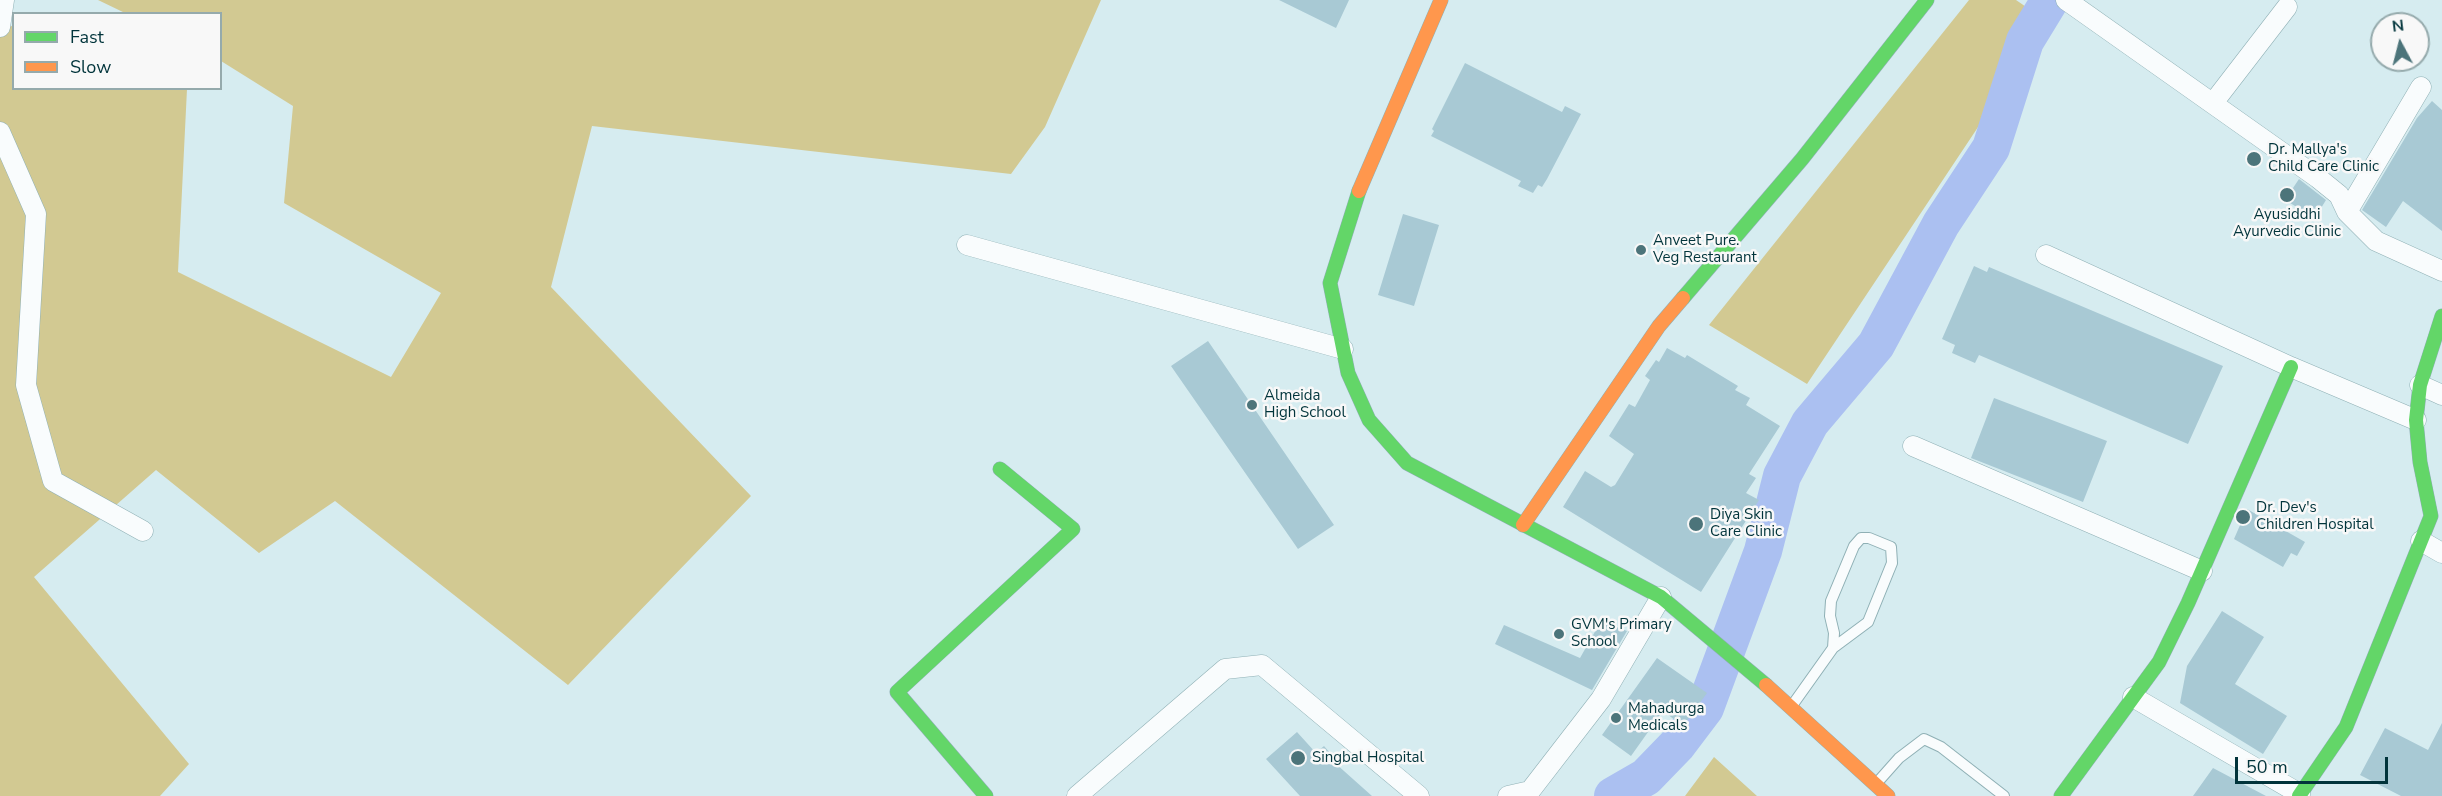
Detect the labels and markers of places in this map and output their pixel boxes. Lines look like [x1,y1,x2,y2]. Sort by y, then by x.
place label: Dr. Mallya's Child Care Clinic [2268,141,2379,176]
marker: Dr. Mallya's Child Care Clinic [2245,150,2263,168]
marker: Ayusiddhi Ayurvedic Clinic [2278,186,2296,204]
place label: Ayusiddhi Ayurvedic Clinic [2233,206,2341,241]
place label: Anveet Pure. Veg Restaurant [1653,232,1757,267]
marker: Anveet Pure. Veg Restaurant [1634,243,1648,257]
place label: Almeida High School [1264,387,1346,422]
marker: Almeida High School [1245,398,1259,412]
place label: Dr. Dev's Children Hospital [2256,499,2374,534]
place label: Diya Skin Care Clinic [1710,506,1782,541]
marker: Dr. Dev's Children Hospital [2234,508,2252,526]
marker: Diya Skin Care Clinic [1687,515,1705,533]
place label: GVM's Primary School [1571,616,1672,651]
marker: GVM's Primary School [1552,627,1566,641]
place label: Mahadurga Medicals [1628,700,1704,735]
marker: Mahadurga Medicals [1609,711,1623,725]
marker: Singbal Hospital [1289,749,1307,767]
place label: Singbal Hospital [1312,749,1424,767]

